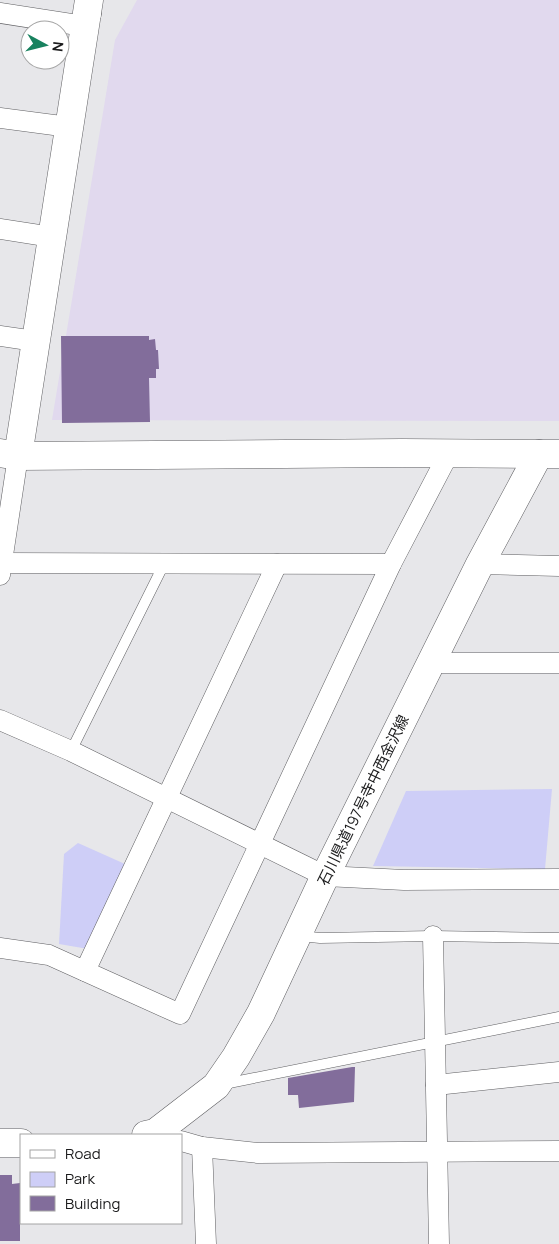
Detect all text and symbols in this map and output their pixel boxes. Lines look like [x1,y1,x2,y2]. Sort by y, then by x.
north arrow [20,20,70,70]
text: N [48,40,68,53]
street label: 石川県道197号寺中西金沢線 [312,711,414,889]
legend [20,1134,182,1224]
text: Road [65,1143,101,1164]
text: Park [65,1168,95,1189]
text: Building [65,1193,120,1214]

